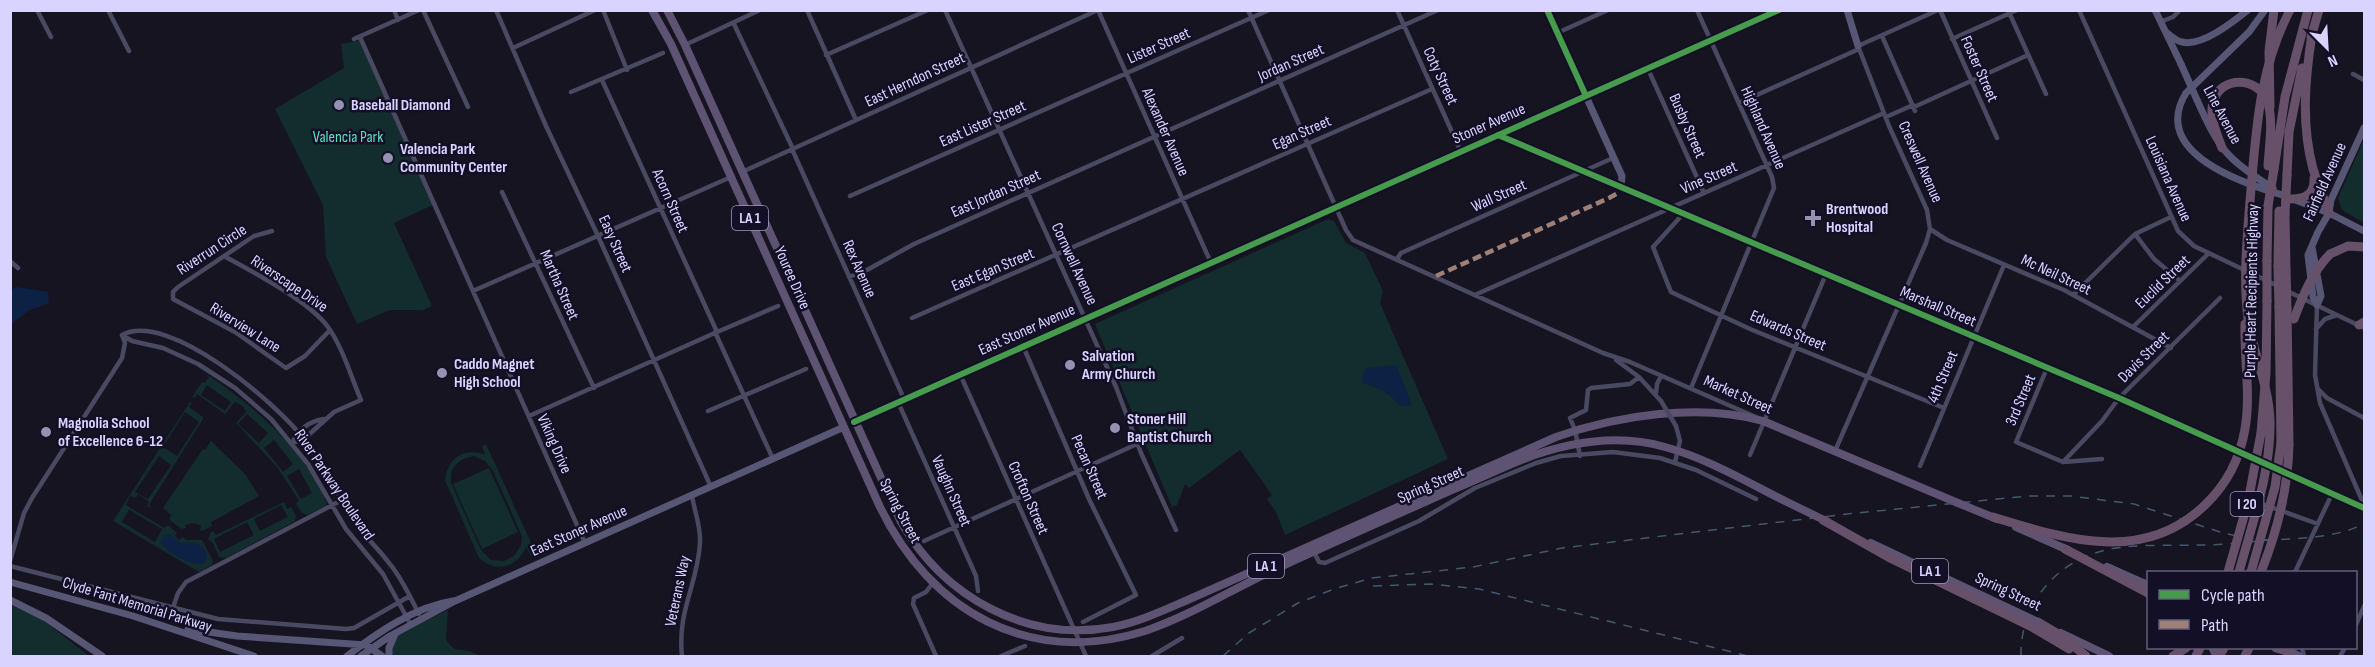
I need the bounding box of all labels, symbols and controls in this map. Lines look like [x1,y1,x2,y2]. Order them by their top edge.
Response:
north arrow [2297,18,2357,78]
street label: Lister Street [1125,24,1193,68]
street label: Foster Street [1956,33,2002,105]
street label: Jordan Street [1254,40,1327,86]
street label: Coty Street [1418,44,1462,108]
street label: East Herndon Street [862,48,968,111]
text: N [2325,50,2340,71]
street label: Line Avenue [2199,82,2245,148]
street label: Alexander Avenue [1137,84,1193,179]
street label: Highland Avenue [1736,84,1790,172]
street label: Busby Street [1664,91,1710,161]
place label: Baseball Diamond [351,96,450,115]
street label: East Lister Street [937,96,1029,151]
marker: Baseball Diamond [332,98,346,112]
street label: Stoner Avenue [1450,100,1528,148]
street label: Egan Street [1270,112,1334,154]
street label: Creswell Avenue [1894,118,1946,206]
park label: Valencia Park [313,128,383,147]
street label: Louisiana Avenue [2141,133,2195,225]
place label: Valencia Park Community Center [400,140,507,177]
street label: Fairfield Avenue [2299,140,2351,224]
marker: Valencia Park Community Center [381,151,395,165]
street label: Vine Street [1678,157,1740,199]
street label: Acorn Street [647,165,693,236]
street label: East Jordan Street [948,166,1044,222]
street label: Wall Street [1468,175,1530,217]
place label: Brentwood Hospital [1826,200,1888,237]
street label: Purple Heart Recipients Highway [2241,204,2263,378]
road number: LA 1 [732,206,768,230]
marker: Brentwood Hospital [1804,209,1822,227]
street label: Easy Street [594,212,636,276]
street label: Cornwell Avenue [1047,220,1101,308]
street label: Riverrun Circle [174,221,250,279]
street label: Rex Avenue [838,237,880,301]
street label: Youree Drive [770,244,814,312]
street label: East Egan Street [949,244,1037,296]
street label: Martha Street [535,247,583,323]
street label: Mc Neil Street [2018,250,2094,300]
street label: Riverscape Drive [247,251,331,317]
street label: Euclid Street [2132,251,2194,313]
street label: Marshall Street [1897,282,1979,332]
street label: Riverview Lane [206,299,284,357]
street label: East Stoner Avenue [976,300,1078,360]
street label: Edwards Street [1747,306,1829,356]
street label: Davis Street [2114,327,2174,387]
place label: Salvation Army Church [1081,347,1155,384]
street label: 4th Street [1924,348,1962,406]
place label: Caddo Magnet High School [454,355,535,392]
marker: Salvation Army Church [1063,358,1077,372]
marker: Caddo Magnet High School [435,366,449,380]
street label: Market Street [1700,371,1776,419]
street label: 3rd Street [2002,371,2040,429]
place label: Stoner Hill Baptist Church [1127,410,1212,447]
street label: Viking Drive [533,411,575,477]
place label: Magnolia School of Excellence 6-12 [58,414,163,451]
marker: Stoner Hill Baptist Church [1108,421,1122,435]
marker: Magnolia School of Excellence 6-12 [39,425,53,439]
street label: River Parkway Boulevard [290,426,378,544]
street label: Pecan Street [1066,432,1112,502]
street label: Vaughn Street [927,452,975,530]
street label: Crofton Street [1004,459,1053,537]
street label: Spring Street [1395,462,1467,508]
street label: Spring Street [875,475,925,547]
road number: I 20 [2230,492,2264,516]
street label: East Stoner Avenue [528,501,630,561]
street label: Veterans Way [661,554,695,628]
road number: LA 1 [1248,554,1284,578]
road number: LA 1 [1912,559,1948,583]
street label: Spring Street [1972,568,2044,616]
legend [2147,571,2357,649]
street label: Clyde Fant Memorial Parkway [60,573,214,637]
text: Cycle path [2201,585,2265,606]
text: Path [2201,615,2229,636]

